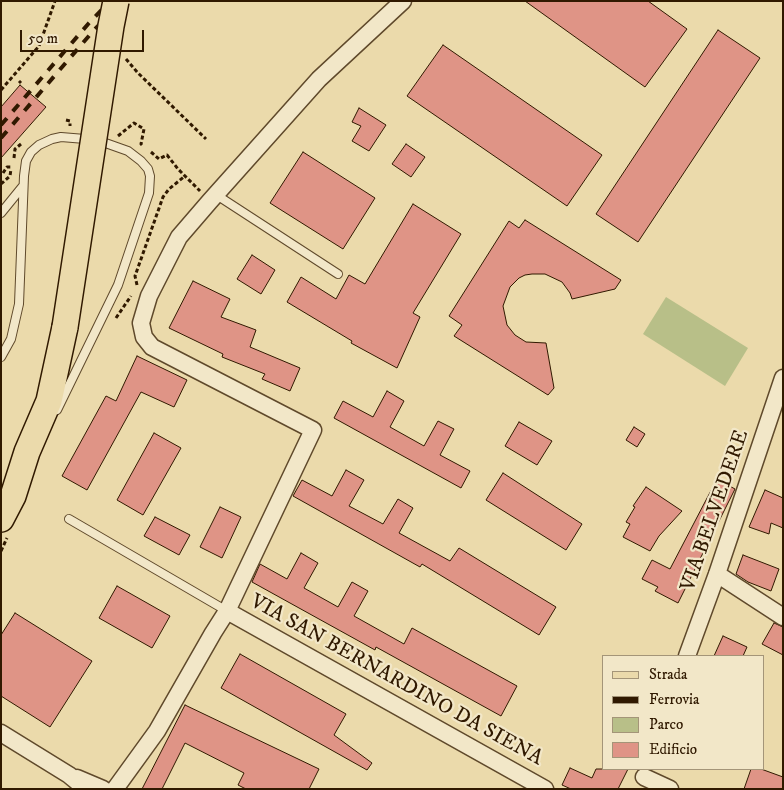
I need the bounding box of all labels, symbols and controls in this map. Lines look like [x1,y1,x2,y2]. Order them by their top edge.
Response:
scale bar [22,20,146,52]
text: 50 m [28,29,58,48]
street label: VIA BELVEDERE [677,427,755,595]
street label: VIA SAN BERNARDINO DA SIENA [245,590,547,772]
legend [602,655,764,770]
text: Strada [649,665,687,684]
text: Ferrovia [649,690,699,709]
text: Parco [649,715,683,734]
text: Edificio [649,740,697,759]

